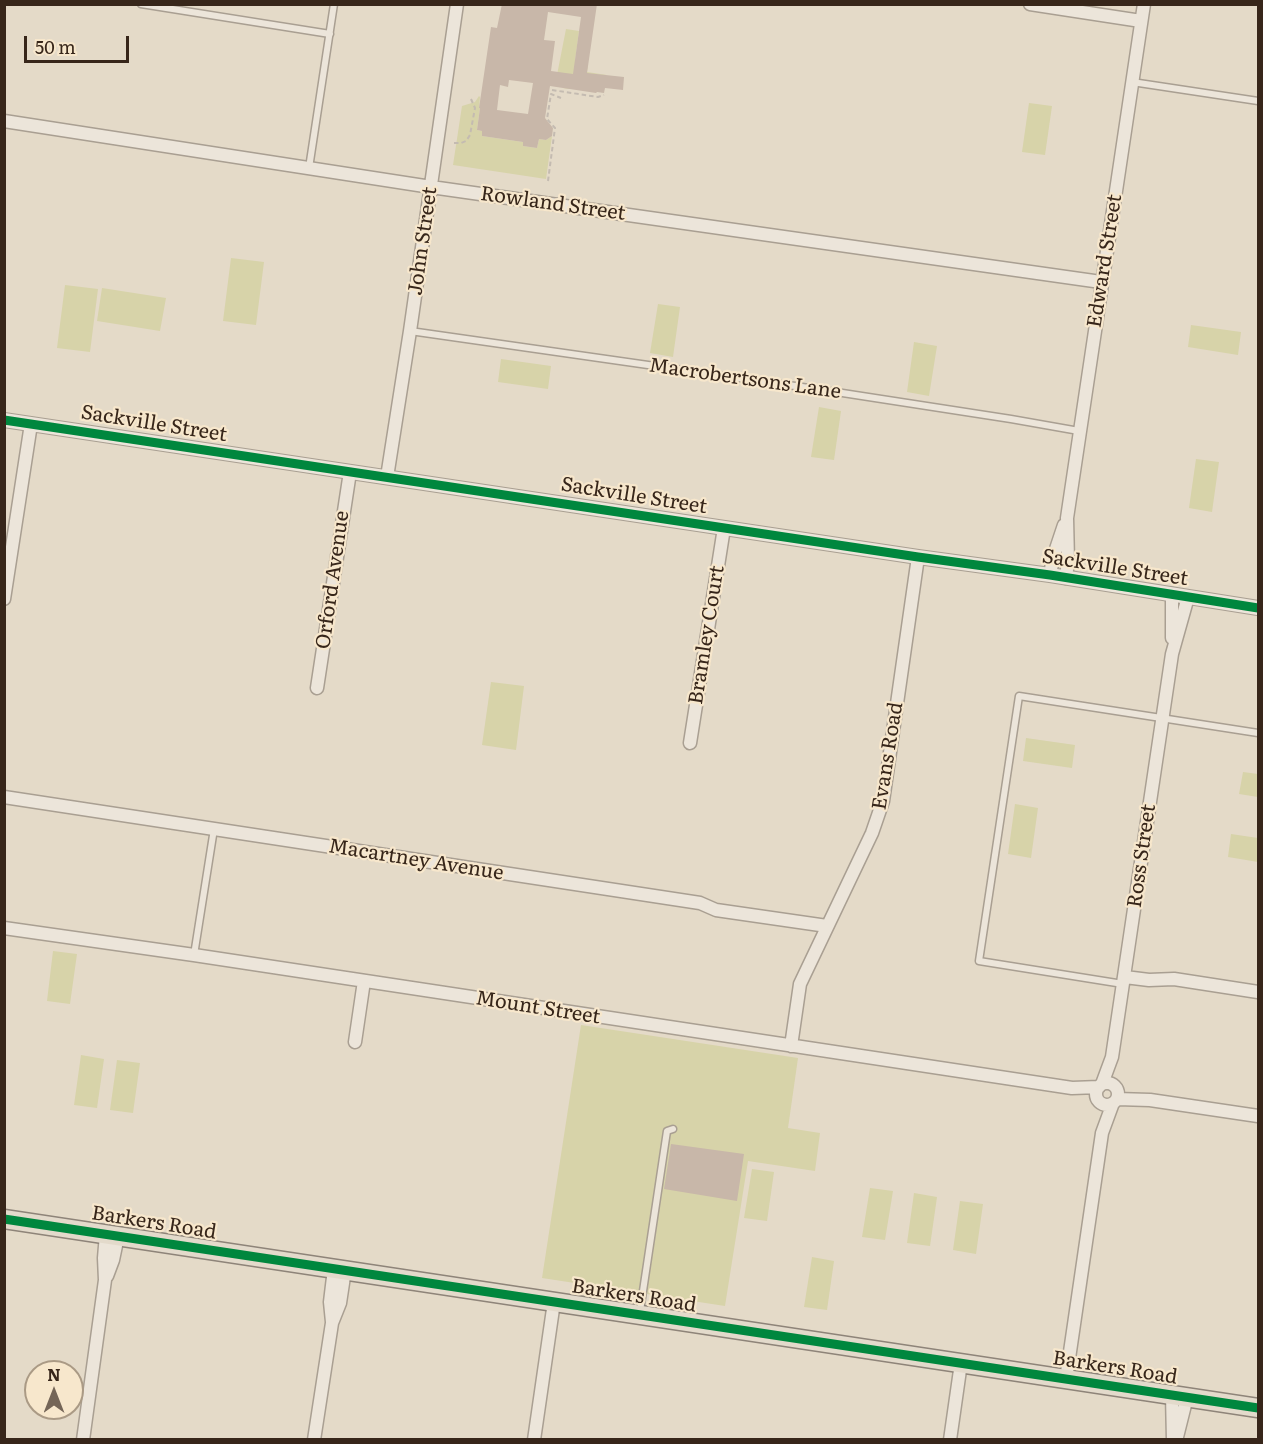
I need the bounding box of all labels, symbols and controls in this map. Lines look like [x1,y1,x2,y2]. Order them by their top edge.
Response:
scale bar [27,24,132,62]
text: 50 m [35,33,76,60]
street label: Rowland Street [479,182,627,226]
street label: John Street [404,185,442,297]
street label: Edward Street [1083,192,1127,330]
street label: Macrobertsons Lane [647,354,843,404]
street label: Sackville Street [79,401,229,447]
street label: Sackville Street [559,473,709,519]
street label: Orford Avenue [311,509,355,651]
street label: Sackville Street [1040,545,1190,591]
street label: Bramley Court [684,564,730,706]
street label: Evans Road [868,700,908,812]
street label: Ross Street [1123,803,1161,909]
street label: Macartney Avenue [327,834,505,886]
street label: Mount Street [474,986,602,1030]
street label: Barkers Road [90,1201,218,1245]
street label: Barkers Road [570,1274,698,1318]
street label: Barkers Road [1051,1346,1179,1390]
north arrow [24,1360,84,1420]
text: N [47,1362,61,1386]

